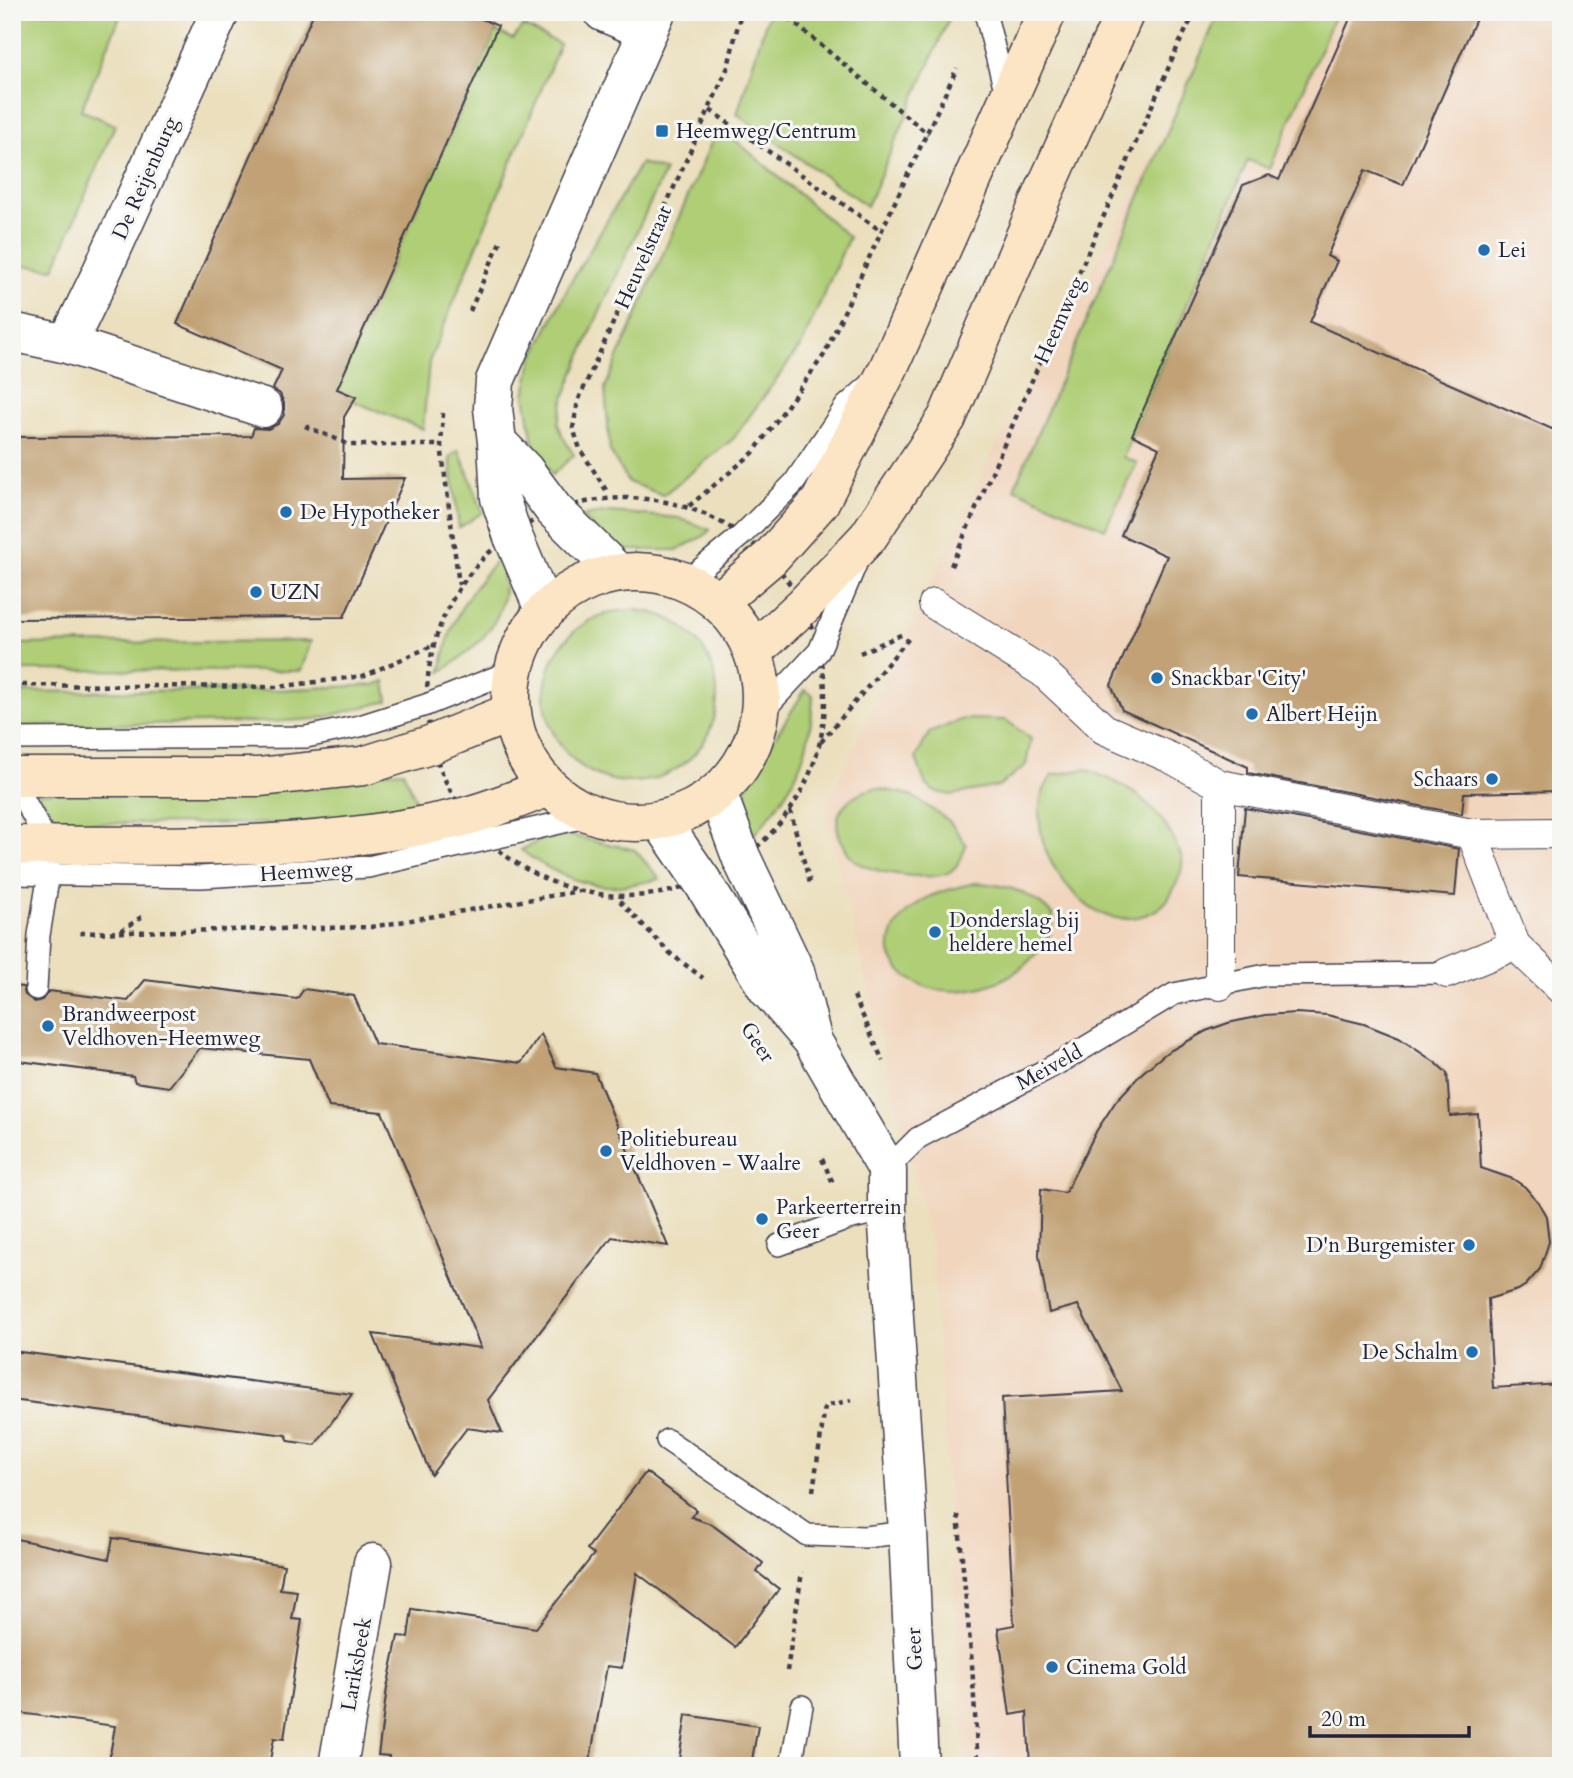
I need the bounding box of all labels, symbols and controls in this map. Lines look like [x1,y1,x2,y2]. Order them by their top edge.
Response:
street label: De Reijenburg [105,112,186,244]
place label: Heemweg/Centrum [676,117,857,146]
marker: Heemweg/Centrum [654,123,670,139]
street label: Heuvelstraat [608,201,679,313]
place label: Lei [1498,236,1526,265]
marker: Lei [1476,242,1492,258]
street label: Heemweg [1027,272,1092,368]
place label: De Hypotheker [300,498,440,527]
marker: De Hypotheker [278,504,294,520]
place label: UZN [270,578,320,607]
marker: UZN [248,584,264,600]
place label: Snackbar 'City' [1171,664,1306,693]
marker: Snackbar 'City' [1149,670,1165,686]
place label: Albert Heijn [1266,700,1378,729]
marker: Albert Heijn [1244,706,1260,722]
place label: Schaars [1414,765,1478,794]
marker: Schaars [1484,771,1500,787]
street label: Heemweg [259,854,353,889]
place label: Donderslag bij heldere hemel [949,906,1080,959]
marker: Donderslag bij heldere hemel [927,924,943,940]
place label: Brandweerpost Veldhoven-Heemweg [62,1000,261,1053]
street label: Geer [733,1016,782,1069]
marker: Brandweerpost Veldhoven-Heemweg [40,1018,56,1034]
street label: Meiveld [1011,1037,1088,1098]
place label: Politiebureau Veldhoven - Waalre [620,1125,801,1178]
marker: Politiebureau Veldhoven - Waalre [598,1143,614,1159]
place label: Parkeerterrein Geer [776,1193,902,1246]
marker: Parkeerterrein Geer [754,1211,770,1227]
place label: D'n Burgemister [1306,1231,1455,1260]
marker: D'n Burgemister [1461,1237,1477,1253]
place label: De Schalm [1362,1338,1458,1367]
marker: De Schalm [1464,1344,1480,1360]
street label: Lariksbeek [334,1614,379,1713]
street label: Geer [899,1626,930,1671]
place label: Cinema Gold [1066,1653,1186,1682]
marker: Cinema Gold [1044,1659,1060,1675]
scale bar [1310,1694,1470,1738]
text: 20 m [1321,1705,1366,1734]

